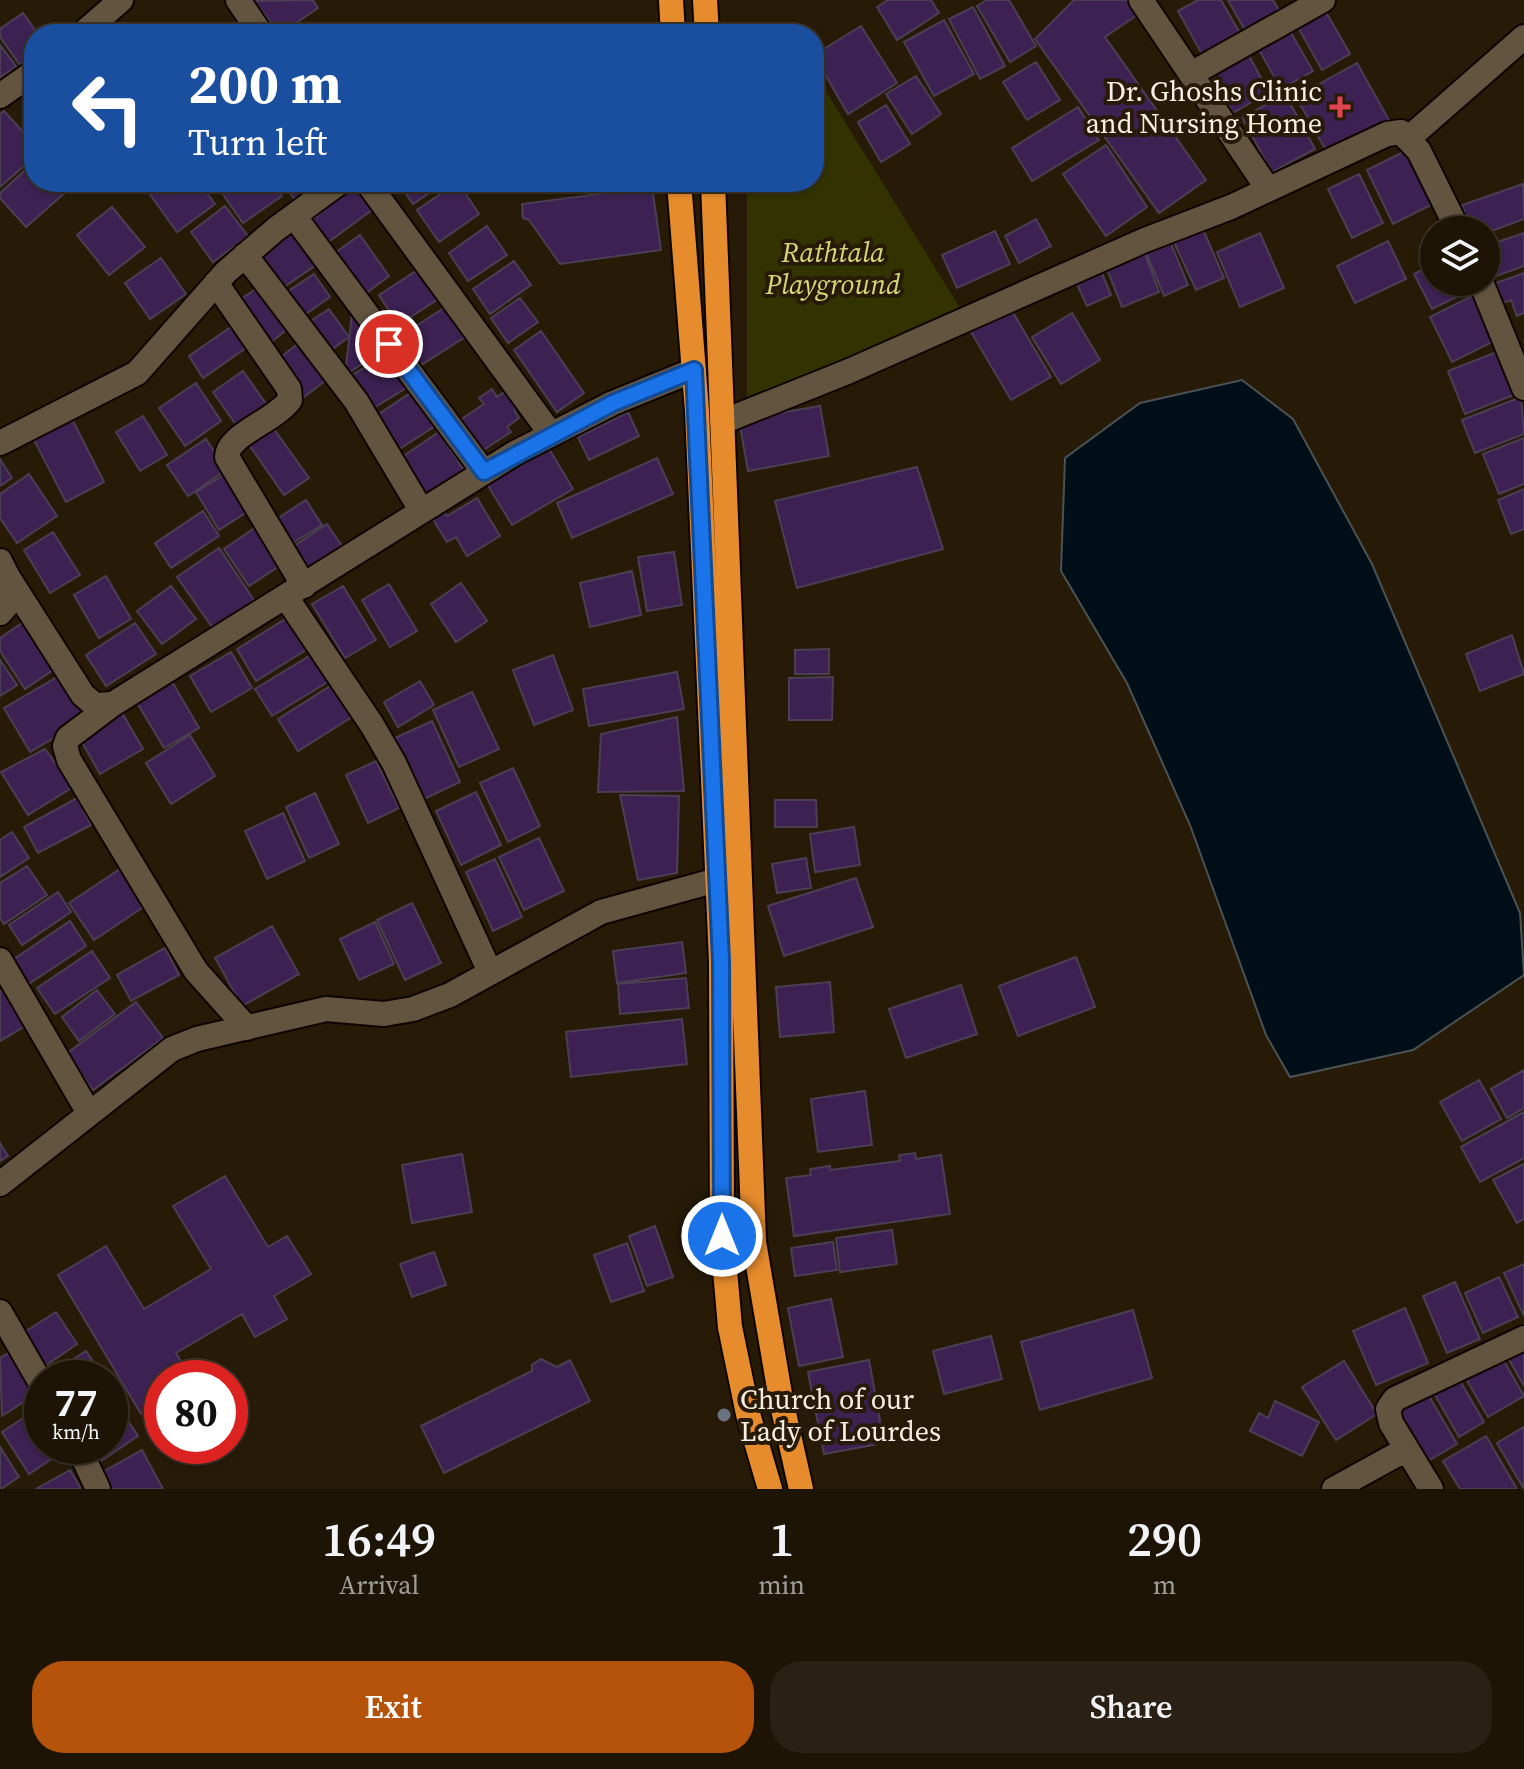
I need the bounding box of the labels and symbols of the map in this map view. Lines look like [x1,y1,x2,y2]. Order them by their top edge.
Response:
place label: Dr. Ghoshs Clinic and Nursing Home [1086,72,1322,142]
marker: Dr. Ghoshs Clinic and Nursing Home [1329,96,1351,118]
park label: Rathtala Playground [764,233,901,303]
pin [355,310,423,378]
position arrow [680,1194,764,1278]
speed limit sign: 80 [144,1360,248,1464]
place label: Church of our Lady of Lourdes [740,1380,941,1450]
marker: Church of our Lady of Lourdes [715,1406,733,1424]

